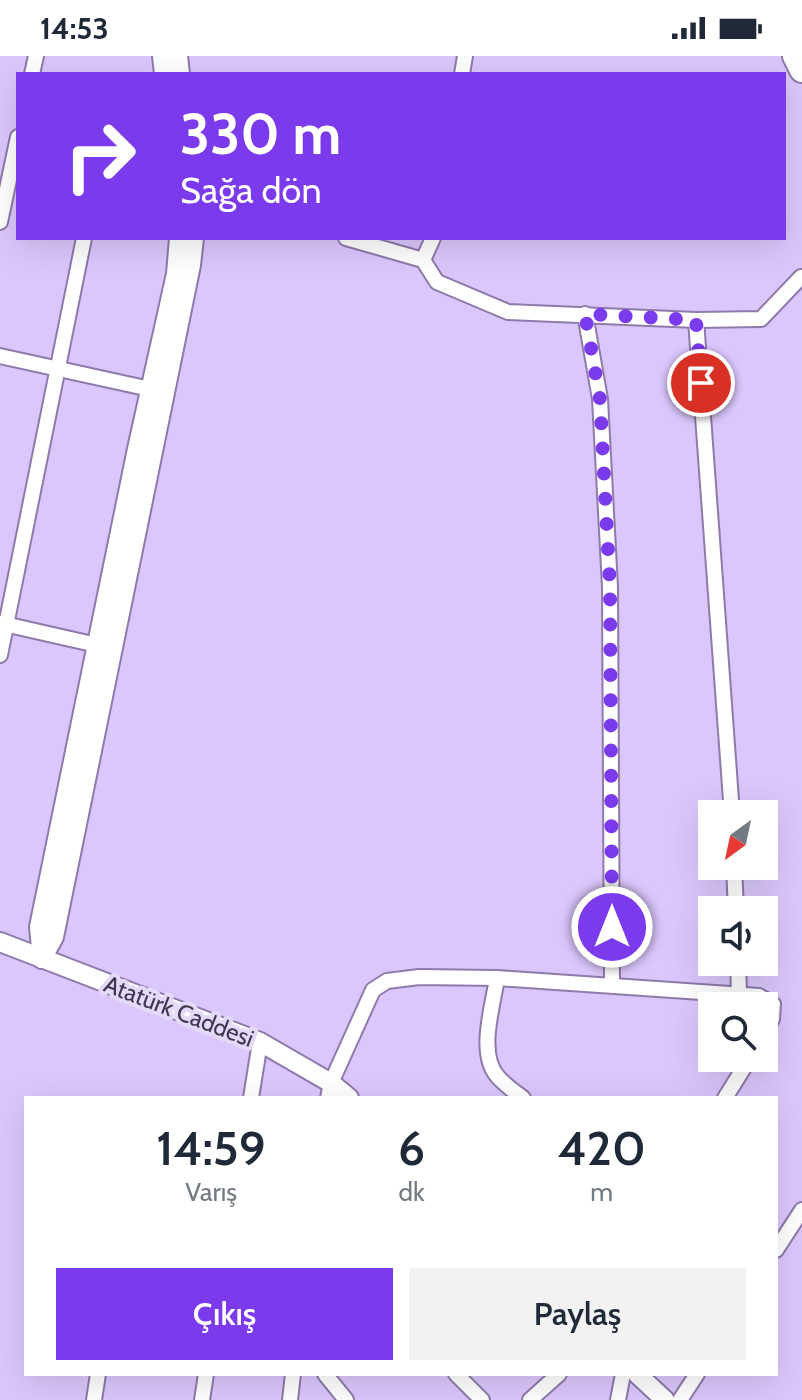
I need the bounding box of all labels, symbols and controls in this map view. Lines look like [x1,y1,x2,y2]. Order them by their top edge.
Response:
text: 14:53 [40,10,109,47]
text: 330 m [180,100,341,168]
icon: right [48,104,152,208]
text: Sağa dön [180,168,322,212]
pin [667,349,735,417]
icon: arrive [679,361,723,405]
north arrow [698,800,778,880]
map controls [698,800,778,1072]
position arrow [570,885,654,969]
button: sound [698,896,778,976]
street label: Atatürk Caddesi [100,969,258,1053]
button: search [698,992,778,1072]
text: 14:59 [156,1119,266,1177]
text: 6 [398,1119,425,1177]
text: 420 [558,1119,646,1177]
text: Varış [185,1176,237,1208]
text: dk [399,1176,425,1208]
text: m [590,1176,613,1208]
button: Çıkış [56,1268,393,1360]
button: Paylaş [409,1268,746,1360]

